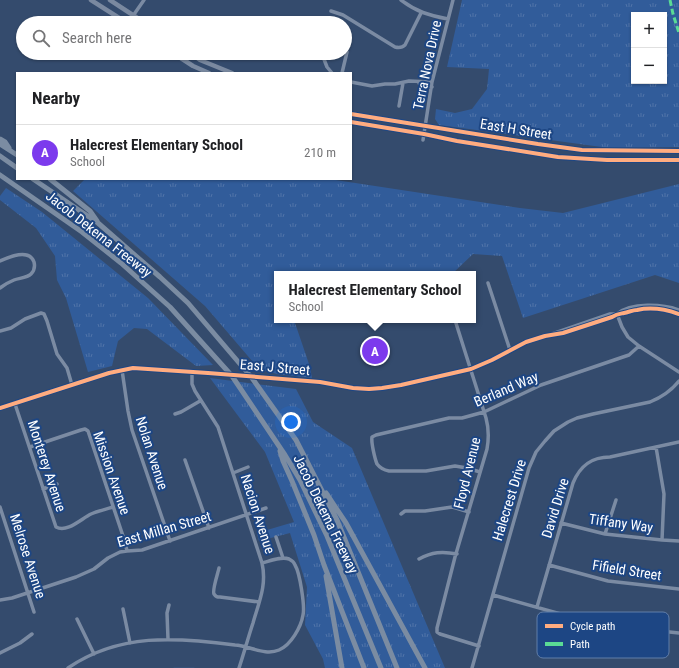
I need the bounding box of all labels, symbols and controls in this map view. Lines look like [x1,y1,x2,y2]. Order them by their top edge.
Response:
map controls [631,12,667,84]
button: + [631,12,667,48]
search box [16,16,352,60]
street label: Terra Nova Drive [410,19,444,111]
icon: search [30,27,52,49]
text: Search here [62,29,132,47]
button: − [631,48,667,84]
text: Nearby [32,88,80,108]
street label: East H Street [479,115,553,143]
text: Halecrest Elementary School [70,136,243,154]
text: A [41,145,49,160]
text: 210 m [304,145,336,160]
text: School [70,154,105,169]
street label: Jacob Dekema Freeway [43,188,155,280]
popup [274,271,476,323]
text: Halecrest Elementary School [289,281,462,299]
text: School [289,299,324,314]
pin: A [362,336,388,366]
street label: East J Street [239,356,311,378]
street label: Berland Way [471,368,541,410]
your location [281,412,301,432]
street label: Nolan Avenue [133,414,171,492]
street label: Monterey Avenue [25,418,69,514]
street label: Mission Avenue [90,429,134,517]
street label: Floyd Avenue [450,435,484,510]
street label: Jacob Dekema Freeway [290,452,362,576]
street label: Halecrest Drive [489,457,529,543]
street label: Nacion Avenue [238,472,278,556]
street label: David Drive [538,476,572,540]
street label: East Millan Street [115,508,213,550]
street label: Tiffany Way [588,511,654,535]
street label: Melrose Avenue [7,512,49,601]
street label: Fifield Street [591,557,663,583]
legend [537,612,669,658]
text: Cycle path [570,620,615,633]
text: Path [570,638,590,651]

